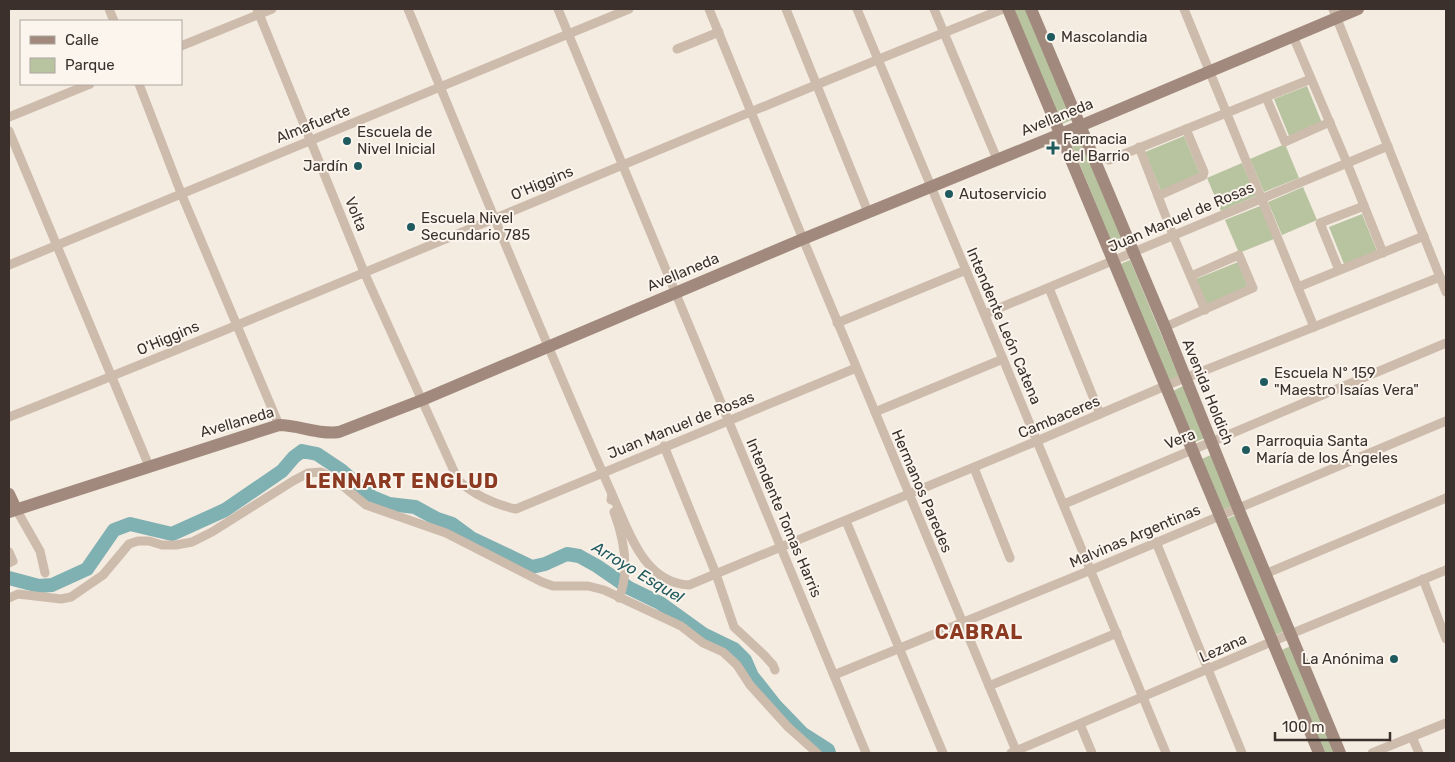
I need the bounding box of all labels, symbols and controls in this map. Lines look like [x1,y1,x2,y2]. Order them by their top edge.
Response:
legend [20,20,182,85]
place label: Mascolandia [1061,28,1148,46]
text: Calle [65,31,99,49]
marker: Mascolandia [1045,31,1057,43]
text: Parque [65,56,115,74]
street label: Avellaneda [1018,94,1096,140]
street label: Almafuerte [273,101,353,147]
place label: Escuela de Nivel Inicial [357,123,435,158]
place label: Farmacia del Barrio [1063,130,1130,165]
marker: Escuela de Nivel Inicial [341,135,353,147]
marker: Farmacia del Barrio [1047,142,1059,154]
place label: Jardín [303,157,348,175]
marker: Jardín [352,160,364,172]
street label: O'Higgins [508,162,576,204]
street label: Juan Manuel de Rosas [1105,178,1257,256]
place label: Autoservicio [959,185,1047,203]
marker: Autoservicio [943,188,955,200]
street label: Volta [341,194,371,234]
place label: Escuela Nivel Secundario 785 [421,209,530,244]
marker: Escuela Nivel Secundario 785 [405,221,417,233]
street label: Intendente León Catena [963,245,1045,407]
street label: Avellaneda [644,249,722,295]
street label: O'Higgins [134,317,202,359]
street label: Avenida Holdich [1179,336,1237,448]
place label: Escuela Nº 159 "Maestro Isaías Vera" [1274,364,1419,399]
marker: Escuela Nº 159 "Maestro Isaías Vera" [1258,376,1270,388]
street label: Juan Manuel de Rosas [605,387,757,463]
street label: Cambaceres [1015,392,1103,442]
street label: Avellaneda [198,403,276,441]
street label: Vera [1162,425,1198,453]
street label: Hermanos Paredes [888,427,956,556]
place label: Parroquia Santa María de los Ángeles [1256,432,1398,467]
street label: Intendente Tomas Harris [742,436,826,600]
marker: Parroquia Santa María de los Ángeles [1240,444,1252,456]
district label: LENNART ENGLUD [305,469,499,493]
street label: Malvinas Argentinas [1067,500,1204,572]
water label: Arroyo Esquel [588,537,688,607]
district label: CABRAL [935,620,1023,644]
street label: Lezana [1197,630,1249,666]
place label: La Anónima [1302,650,1384,668]
marker: La Anónima [1388,653,1400,665]
scale bar [1275,710,1390,742]
text: 100 m [1282,718,1324,736]

